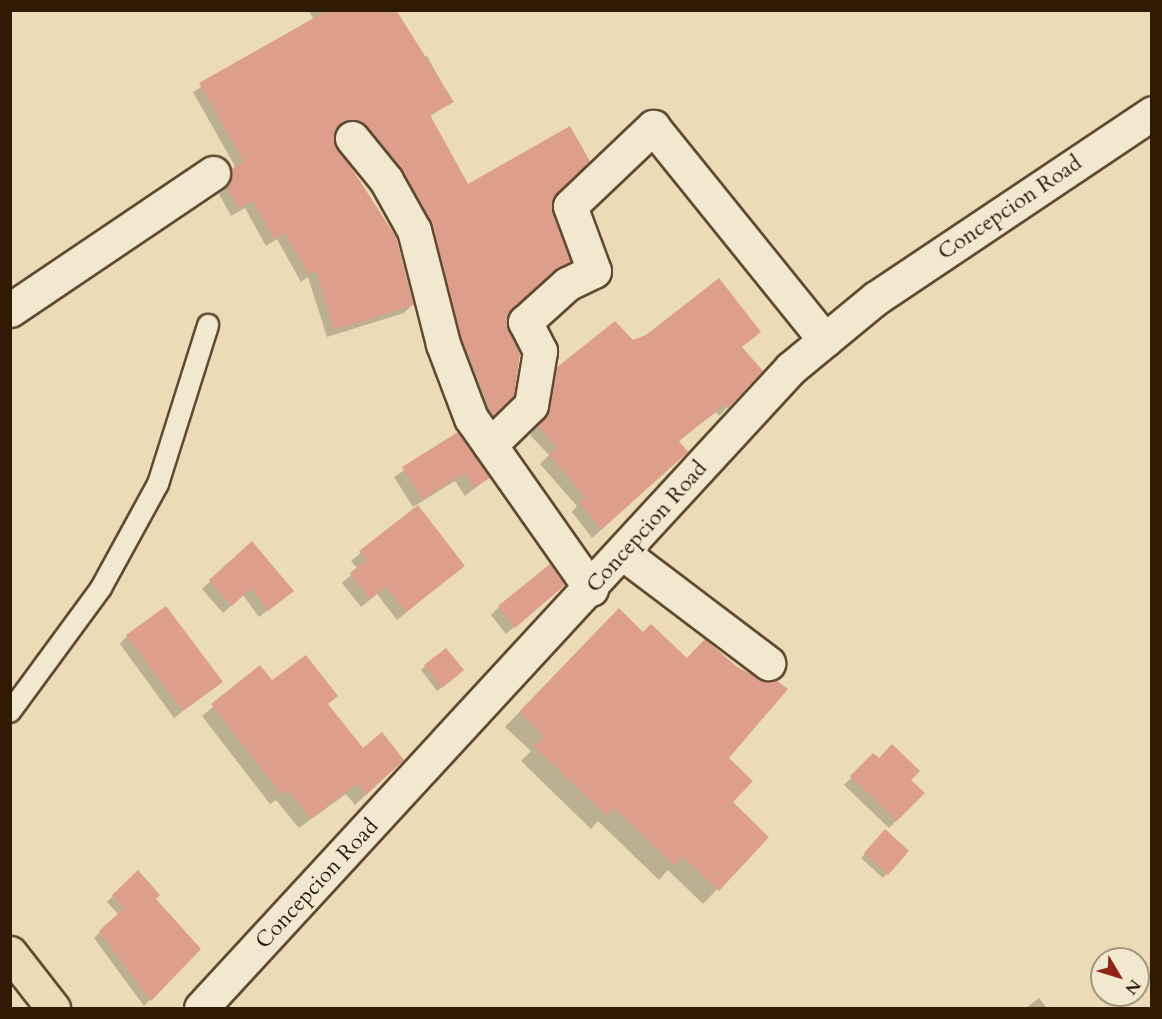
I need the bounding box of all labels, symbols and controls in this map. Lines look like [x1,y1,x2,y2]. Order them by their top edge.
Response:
street label: Concepcion Road [933,150,1087,266]
street label: Concepcion Road [581,456,713,598]
street label: Concepcion Road [250,814,384,954]
north arrow [1090,947,1150,1007]
text: N [1120,975,1146,999]

